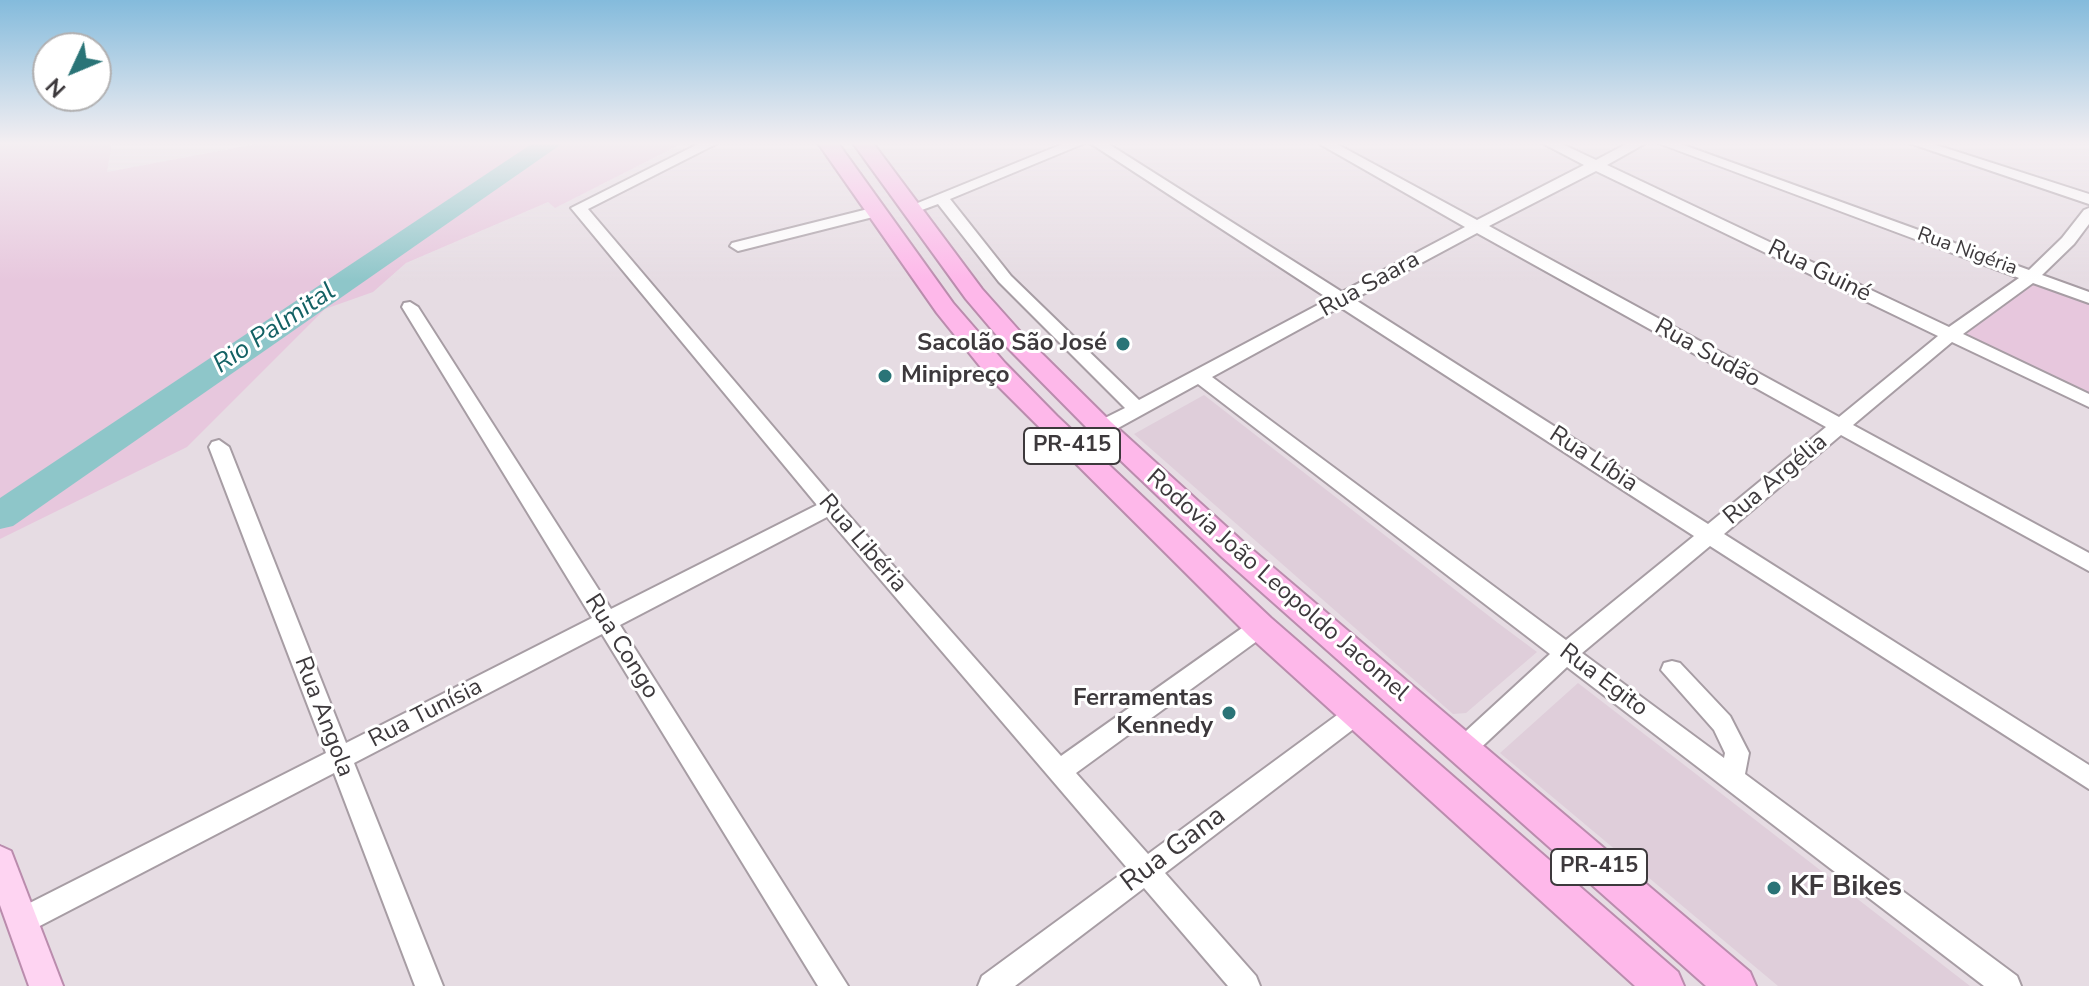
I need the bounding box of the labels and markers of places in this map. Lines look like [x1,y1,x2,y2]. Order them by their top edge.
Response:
place label: Sacolão São José [917,330,1107,358]
marker: Sacolão São José [1114,335,1132,353]
place label: Minipreço [901,362,1010,390]
marker: Minipreço [876,367,894,385]
place label: Ferramentas Kennedy [1073,685,1213,741]
marker: Ferramentas Kennedy [1220,704,1238,722]
place label: KF Bikes [1790,871,1902,905]
marker: KF Bikes [1765,879,1783,897]

